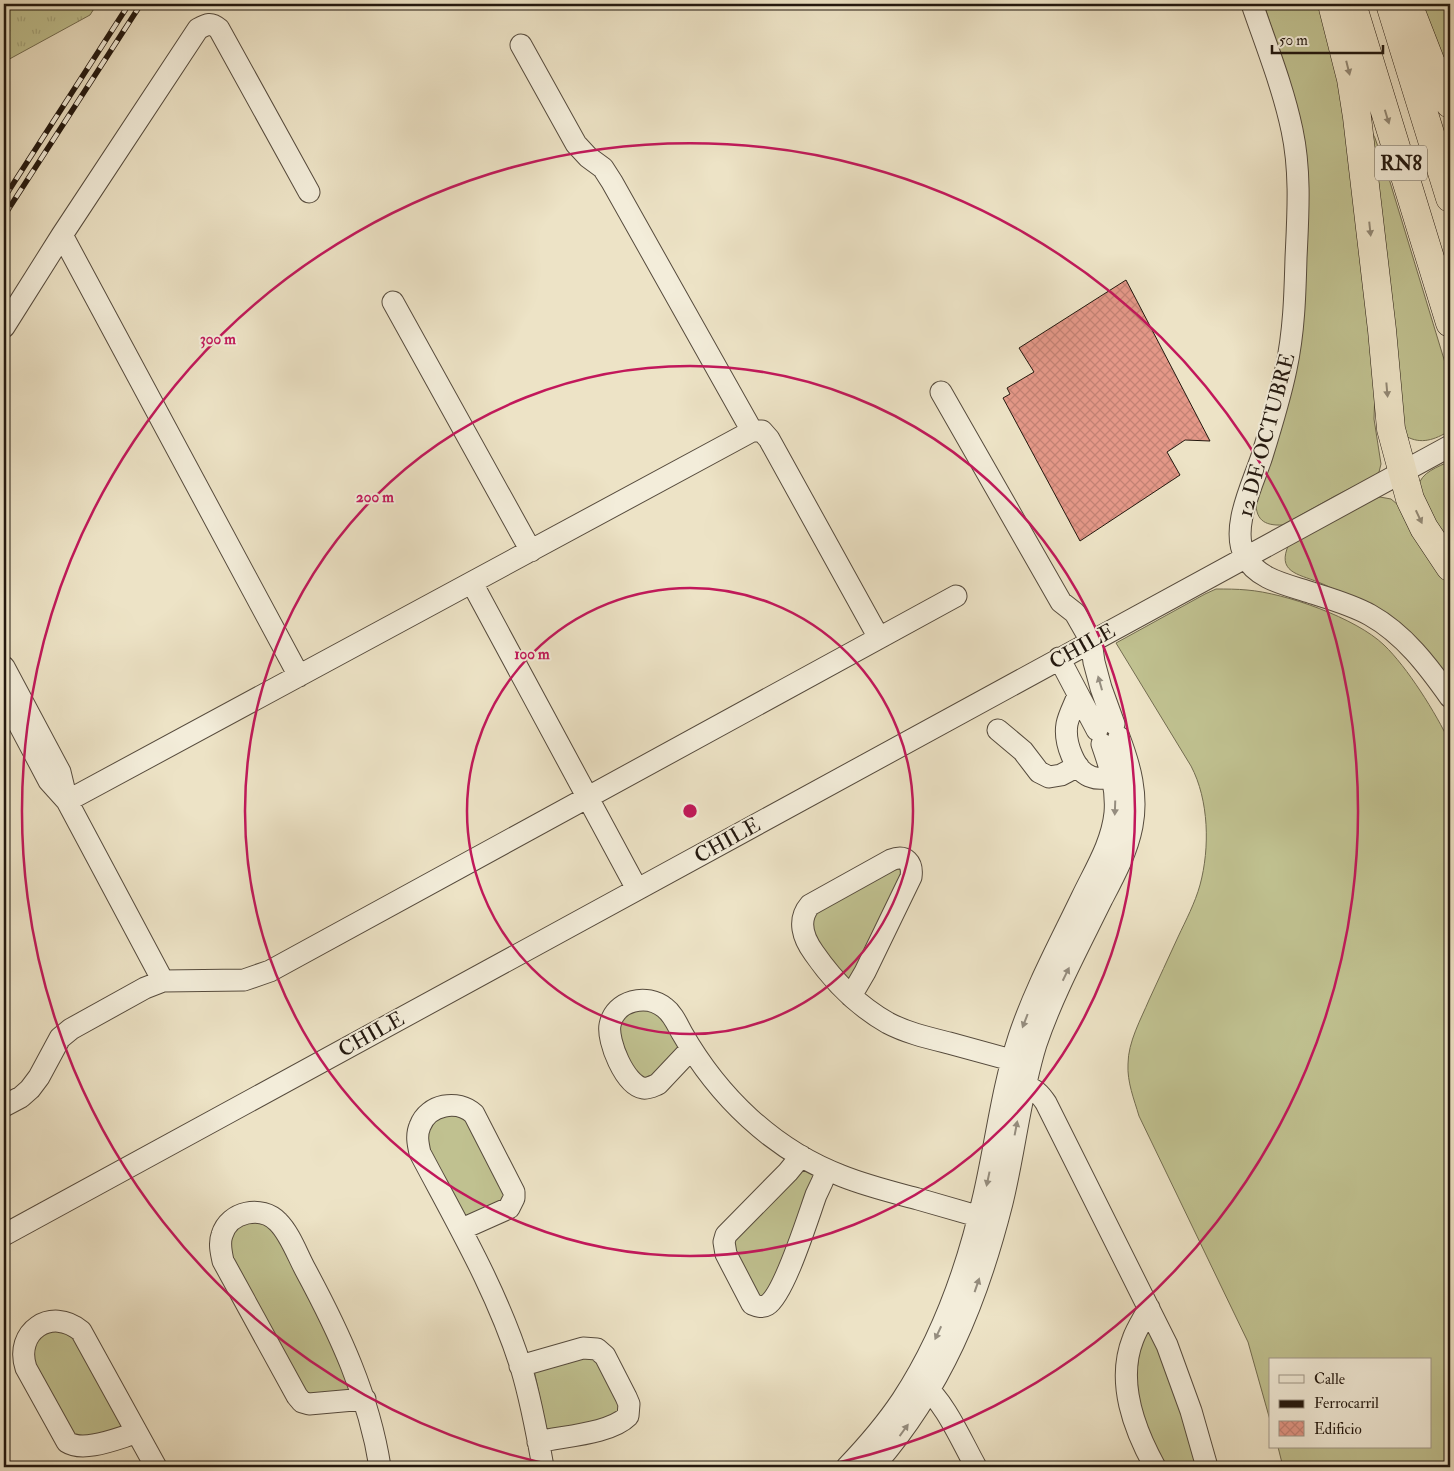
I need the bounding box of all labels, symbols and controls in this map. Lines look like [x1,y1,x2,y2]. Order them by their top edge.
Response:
scale bar [1272,22,1383,54]
text: 50 m [1279,31,1308,50]
one-way arrow [1344,60,1352,76]
one-way arrow [1384,110,1392,125]
road number: RN8 [1375,146,1427,180]
one-way arrow [1366,221,1374,237]
text: 300 m [200,330,236,349]
street label: 12 DE OCTUBRE [1232,350,1301,520]
one-way arrow [1383,383,1391,399]
text: 200 m [356,488,394,507]
one-way arrow [1415,510,1423,524]
street label: CHILE [1044,617,1120,676]
text: 100 m [514,645,550,664]
one-way arrow [1095,675,1103,690]
one-way arrow [1111,800,1119,816]
centre of rings [681,802,699,820]
street label: CHILE [689,811,765,870]
one-way arrow [1062,967,1070,981]
street label: CHILE [333,1005,409,1064]
one-way arrow [1021,1014,1029,1029]
one-way arrow [1013,1119,1021,1135]
one-way arrow [983,1171,991,1187]
one-way arrow [973,1277,981,1292]
one-way arrow [933,1326,941,1340]
legend [1269,1358,1432,1448]
text: Calle [1314,1370,1345,1389]
text: Ferrocarril [1314,1394,1379,1413]
text: Edificio [1314,1420,1362,1439]
one-way arrow [899,1423,909,1436]

